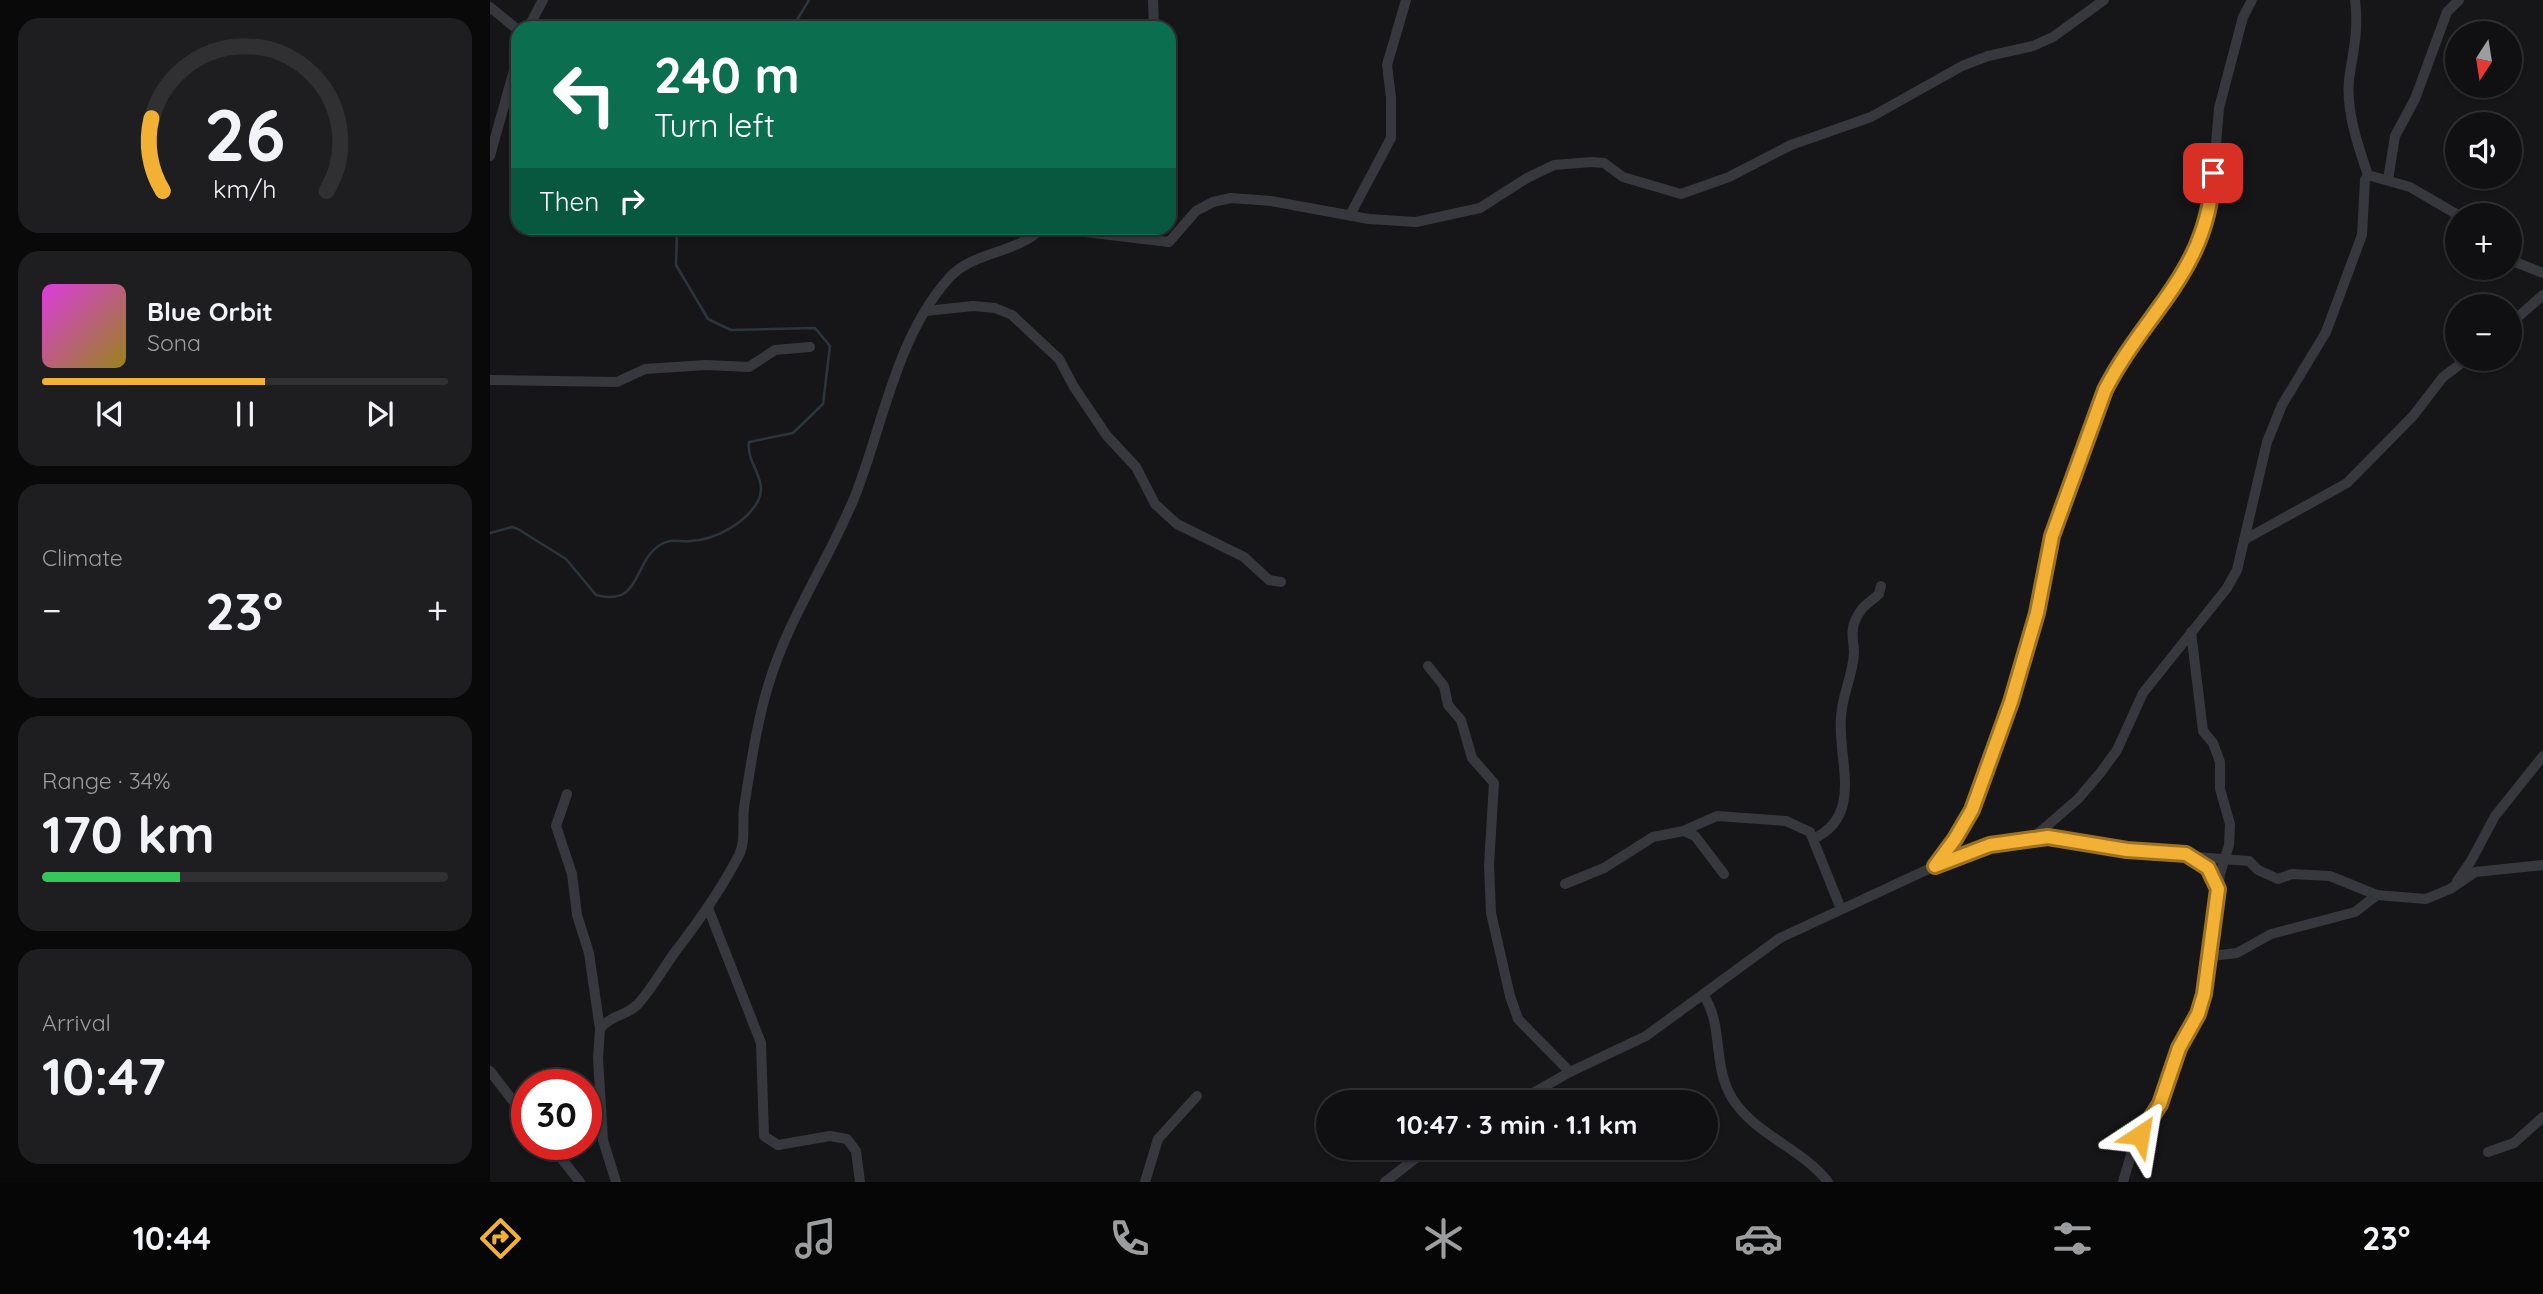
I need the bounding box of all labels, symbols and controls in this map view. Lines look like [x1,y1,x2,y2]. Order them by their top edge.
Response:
north arrow [2445,21,2522,98]
map controls [2445,21,2522,371]
text: 240 m [654,44,800,105]
icon: left [539,49,630,140]
text: 26 [204,89,286,180]
text: Turn left [654,105,775,145]
button: sound [2445,112,2522,189]
pin [2183,143,2243,203]
icon: arrive [2194,154,2232,192]
text: km/h [213,173,277,204]
icon: right [613,182,651,220]
text: Then [539,185,599,218]
button: + [2445,203,2522,280]
button: − [2445,294,2522,371]
text: Blue Orbit [147,295,273,328]
text: Sona [147,328,201,357]
icon: previous [91,395,129,433]
icon: pause [226,395,264,433]
icon: next [361,395,399,433]
text: Climate [42,543,123,572]
text: 23° [205,578,283,643]
text: − [42,586,62,634]
text: + [427,586,448,634]
text: Range · 34% [42,766,171,795]
text: 170 km [42,801,215,866]
text: Arrival [42,1008,111,1037]
text: 10:47 [42,1043,166,1108]
speed limit sign: 30 [511,1069,602,1160]
position arrow [2103,1098,2177,1172]
text: 10:47 · 3 min · 1.1 km [1397,1108,1637,1141]
icon: directions [476,1214,525,1263]
icon: music [791,1214,840,1263]
icon: phone [1105,1214,1154,1263]
icon: climate [1419,1214,1468,1263]
icon: car [1734,1214,1783,1263]
icon: filters [2048,1214,2097,1263]
text: 10:44 [133,1218,211,1258]
text: 23° [2362,1218,2410,1258]

